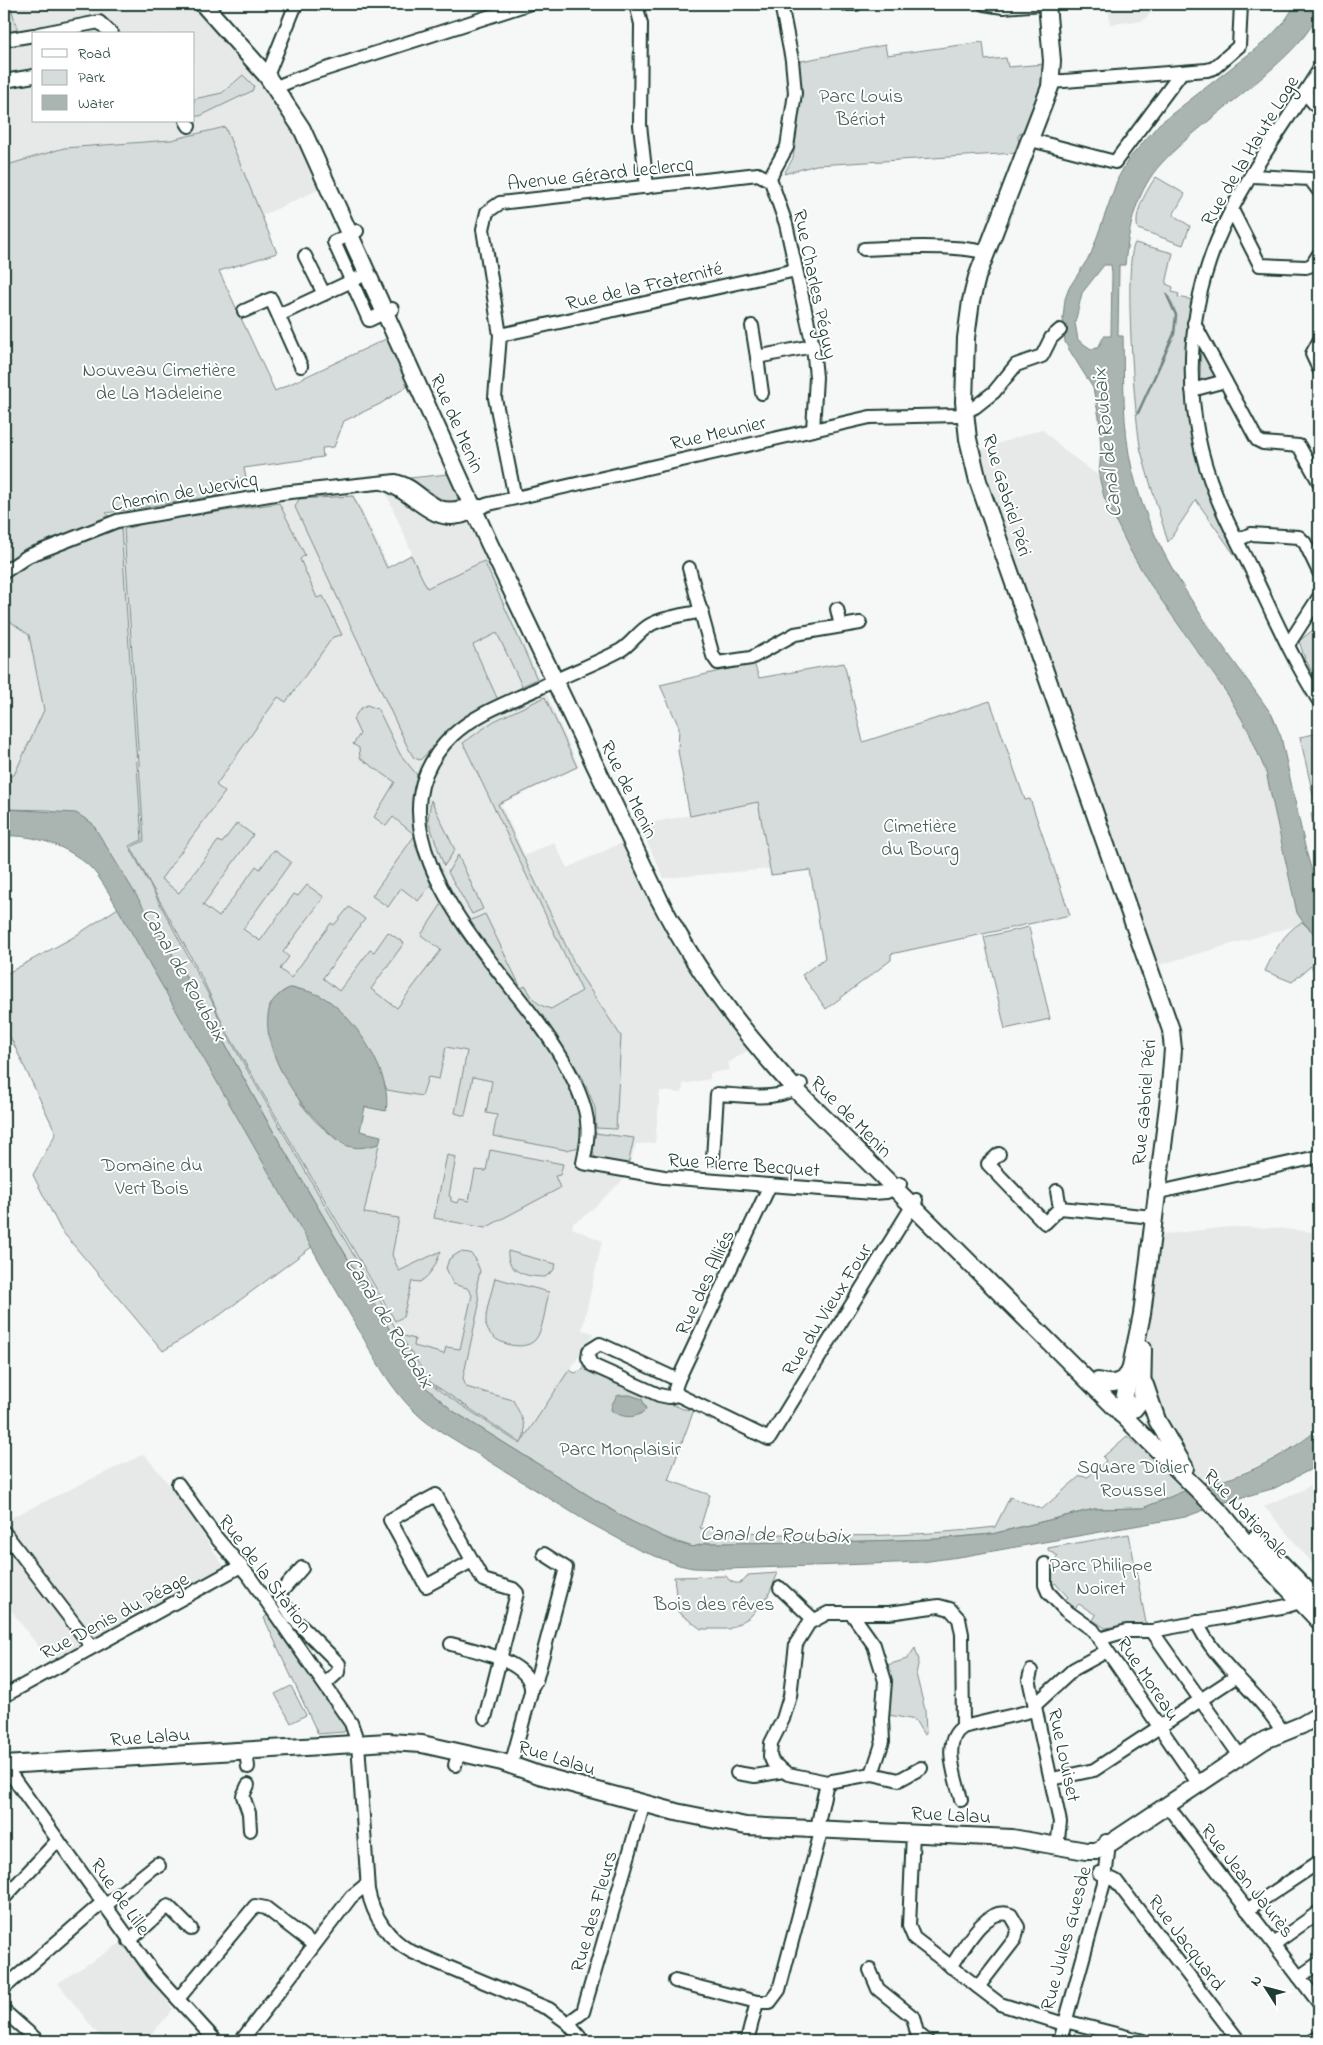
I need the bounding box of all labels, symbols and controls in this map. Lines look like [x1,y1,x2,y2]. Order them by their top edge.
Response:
legend [32,32,195,122]
text: Road [78,43,111,65]
text: Park [78,67,106,89]
street label: Rue de la Haute Loge [1195,70,1308,233]
park label: Parc Louis Bériot [819,83,903,135]
text: Water [78,93,114,115]
street label: Avenue Gérard Leclercq [506,151,695,200]
street label: Rue Charles Péguy [783,207,844,362]
street label: Rue de la Fraternité [563,255,726,320]
park label: Nouveau Cimetière de La Madeleine [82,357,236,409]
water label: Canal de Roubaix [1085,365,1131,519]
street label: Rue de Menin [421,370,491,478]
street label: Rue Meunier [668,409,770,460]
street label: Rue Gabriel Péri [973,431,1038,560]
street label: Chemin de Wervicq [109,466,260,521]
street label: Rue de Menin [591,736,664,844]
park label: Cimetière du Bourg [881,813,959,866]
water label: Canal de Roubaix [133,903,235,1049]
street label: Rue Gabriel Péri [1126,1038,1165,1167]
street label: Rue de Menin [802,1070,898,1166]
street label: Rue Pierre Becquet [667,1147,821,1186]
park label: Domaine du Vert Bois [100,1152,203,1204]
street label: Rue des Alliés [669,1225,743,1341]
street label: Rue du Vieux Four [776,1238,881,1382]
water label: Canal de Roubaix [336,1252,442,1396]
park label: Parc Monplaisir [559,1436,682,1465]
park label: Square Didier Roussel [1077,1454,1190,1506]
street label: Rue Nationale [1196,1463,1295,1566]
street label: Rue de la Station [210,1509,318,1640]
water label: Canal de Roubaix [700,1520,852,1552]
park label: Parc Philippe Noiret [1050,1552,1152,1604]
street label: Rue Denis du Péage [36,1566,195,1669]
park label: Bois des rêves [653,1591,774,1620]
street label: Rue Moreau [1108,1631,1186,1727]
street label: Rue Louiset [1038,1706,1087,1805]
street label: Rue Lalau [109,1721,191,1756]
street label: Rue Lalau [514,1734,599,1785]
street label: Rue Lalau [910,1800,992,1833]
street label: Rue Jean Jaurès [1192,1818,1300,1945]
street label: Rue des Fleurs [564,1848,627,1976]
street label: Rue de Lille [82,1853,156,1942]
street label: Rue Jules Guesde [1034,1863,1101,2014]
street label: Rue Jacquard [1139,1889,1231,1998]
north arrow [1240,1962,1290,2012]
text: N [1245,1971,1268,1991]

